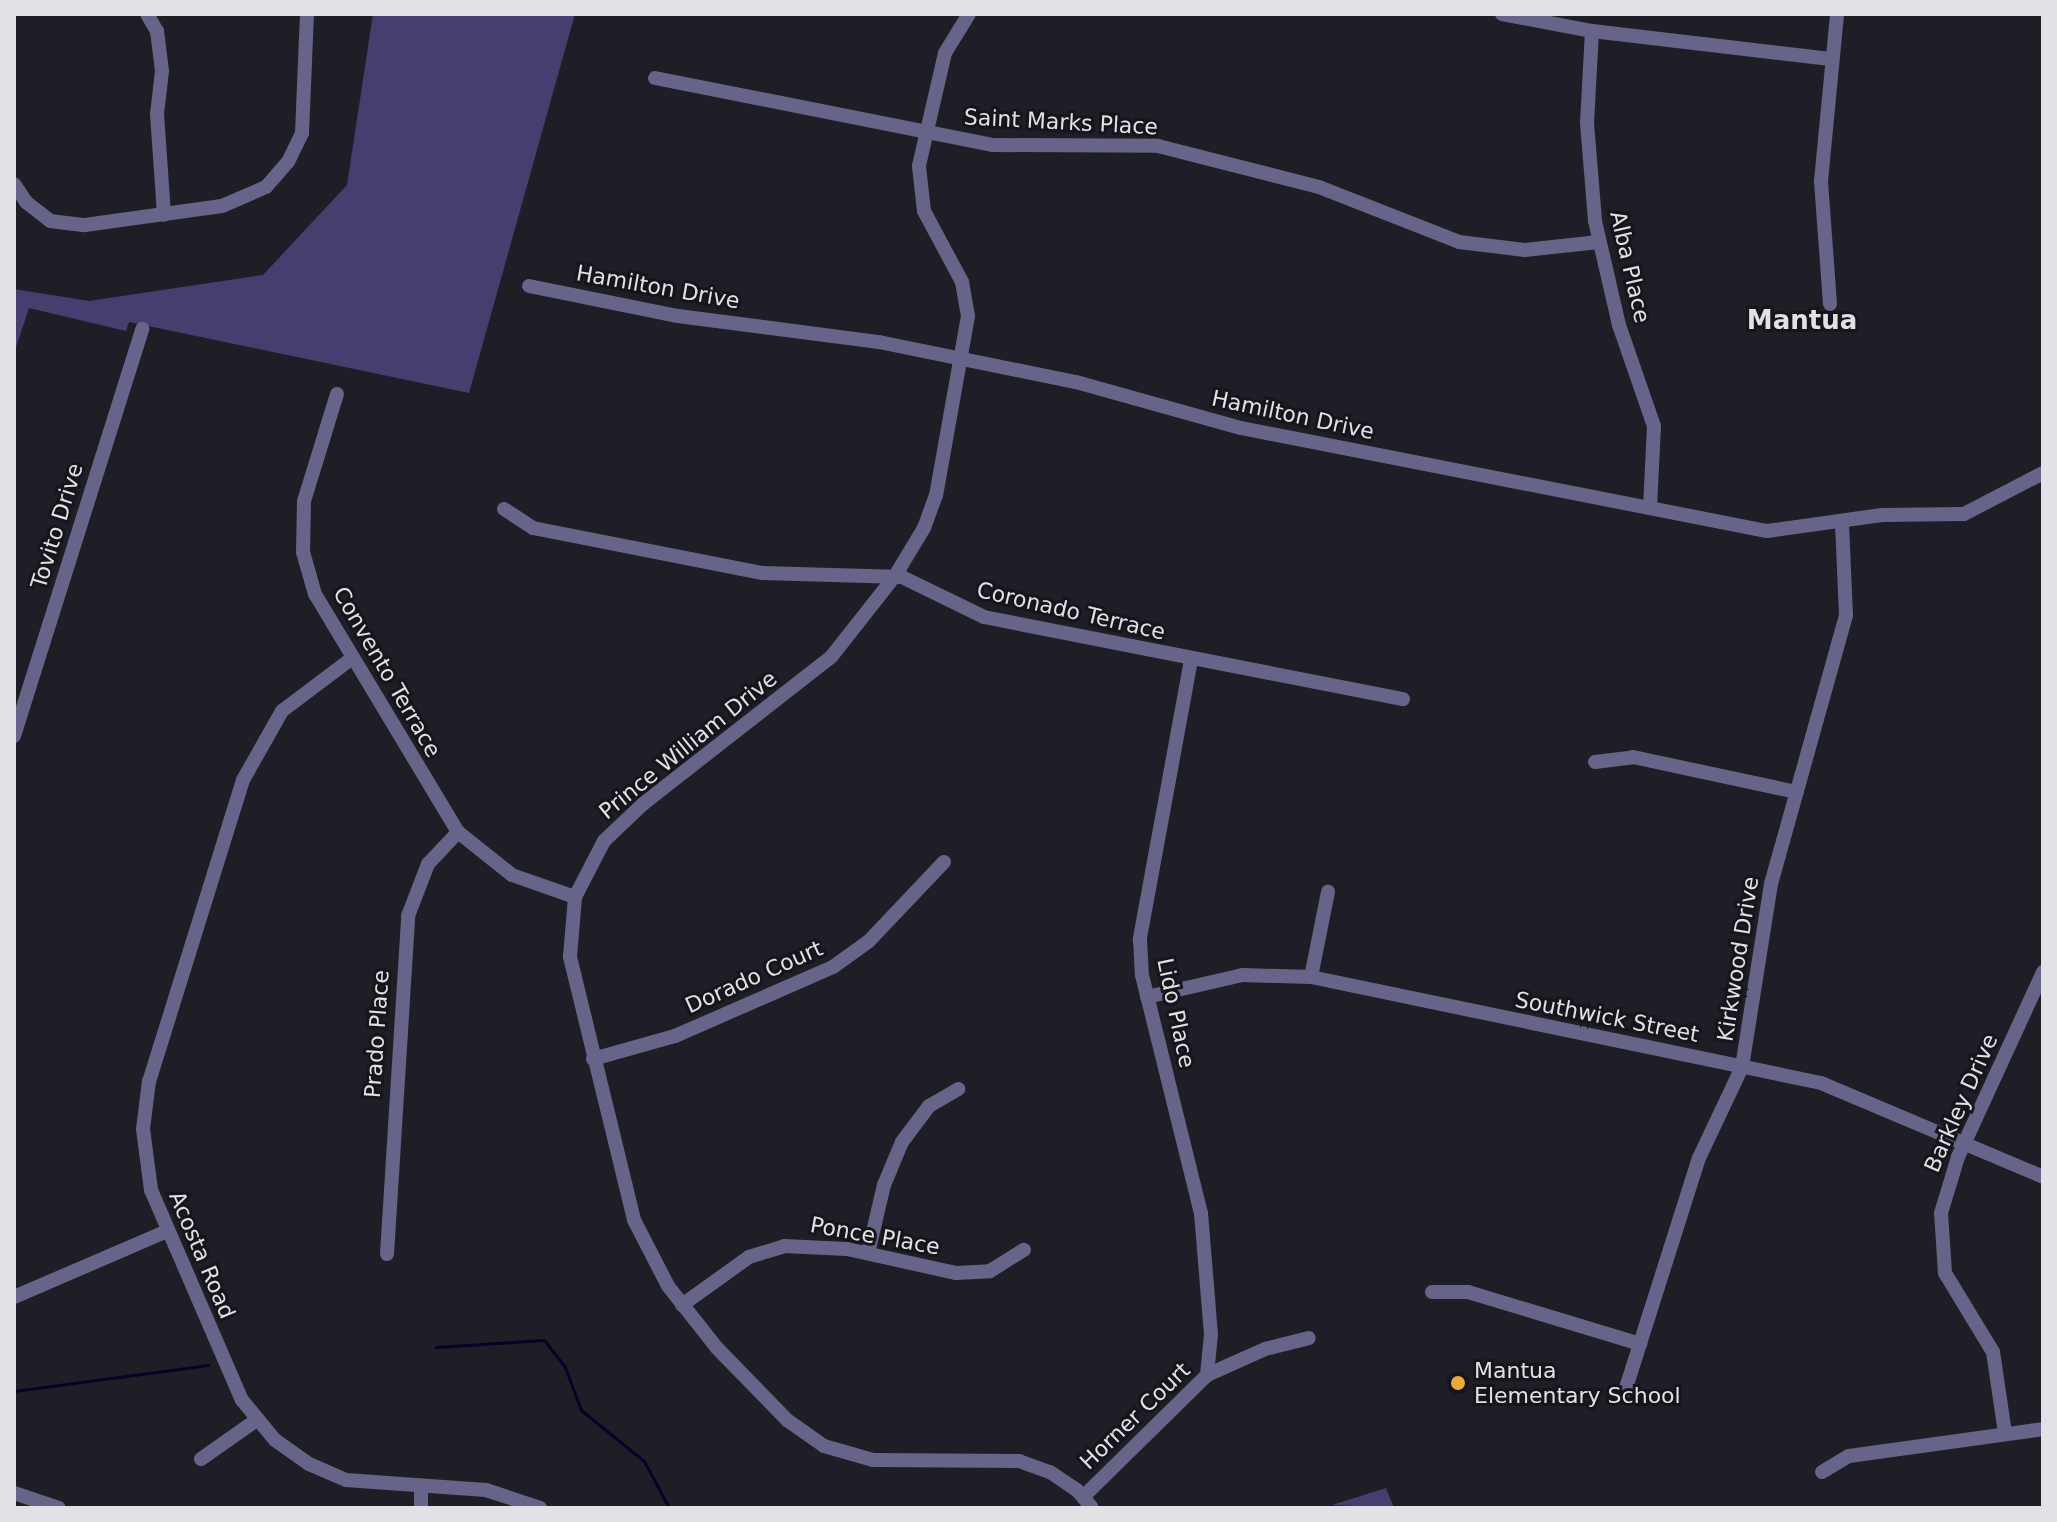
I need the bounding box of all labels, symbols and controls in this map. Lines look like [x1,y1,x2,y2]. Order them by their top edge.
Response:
street label: Saint Marks Place [963,104,1159,140]
street label: Alba Place [1604,208,1656,326]
street label: Hamilton Drive [574,260,742,314]
district label: Mantua [1747,305,1857,337]
street label: Hamilton Drive [1209,385,1377,445]
street label: Tovito Drive [25,460,89,592]
street label: Coronado Terrace [974,576,1168,646]
street label: Convento Terrace [327,582,447,762]
street label: Prince William Drive [594,665,782,825]
street label: Kirkwood Drive [1712,875,1764,1043]
street label: Dorado Court [681,935,827,1019]
street label: Lido Place [1152,956,1200,1070]
street label: Prado Place [359,969,395,1099]
street label: Southwick Street [1513,986,1701,1048]
street label: Barkley Drive [1919,1030,2003,1176]
street label: Acosta Road [163,1187,241,1323]
street label: Ponce Place [808,1212,942,1260]
street label: Horner Court [1075,1357,1195,1475]
place label: Mantua Elementary School [1474,1357,1681,1408]
marker: Mantua Elementary School [1449,1374,1467,1392]

